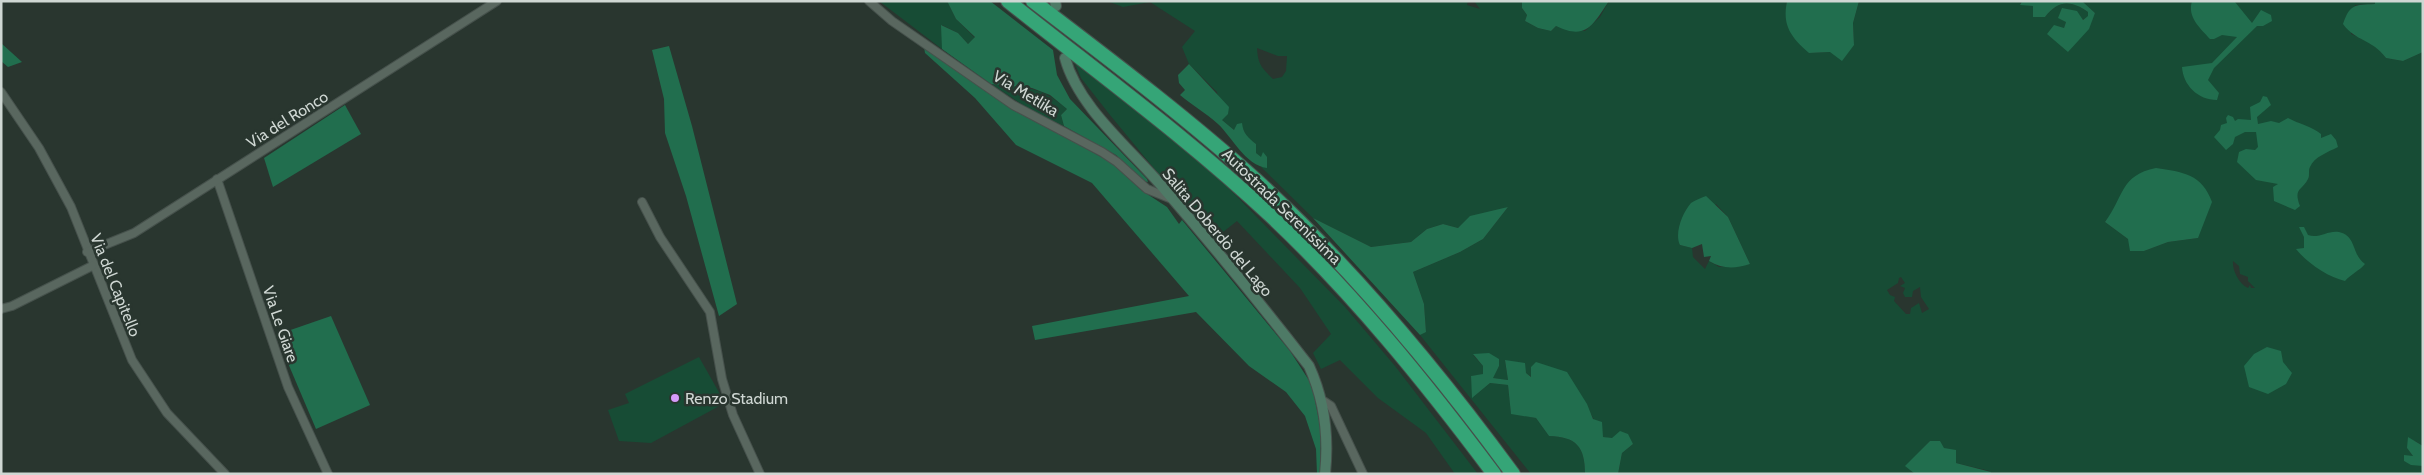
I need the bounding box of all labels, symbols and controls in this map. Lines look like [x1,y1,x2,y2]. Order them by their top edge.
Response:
street label: Via Metlika [989,66,1062,121]
street label: Via del Ronco [243,87,332,152]
street label: Autostrada Serenissima [1218,145,1345,268]
street label: Salita Doberdò del Lago [1158,164,1277,300]
street label: Via del Capitello [86,231,145,340]
street label: Via Le Giare [259,283,302,365]
place label: Renzo Stadium [685,389,788,408]
marker: Renzo Stadium [669,392,681,404]

